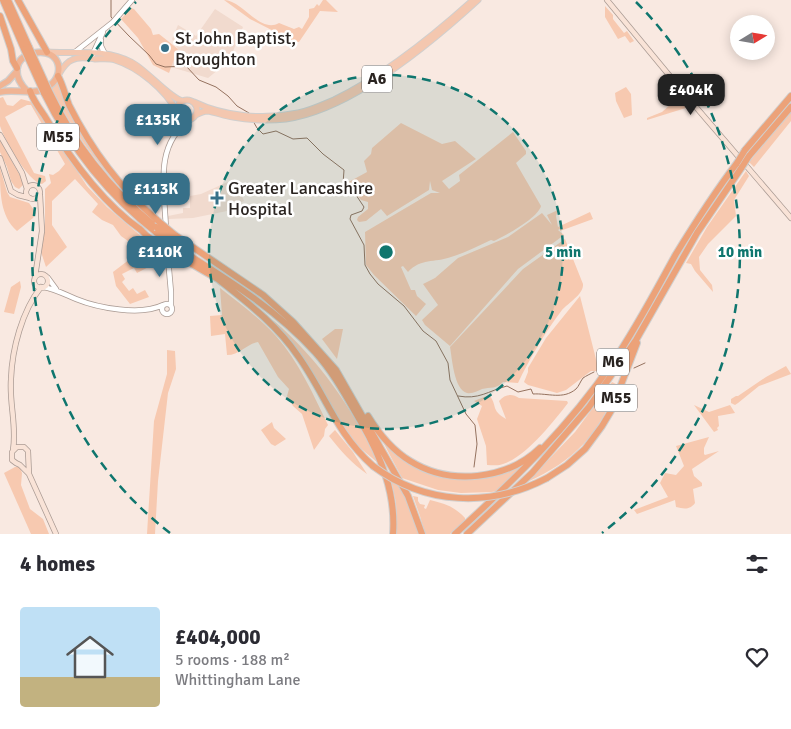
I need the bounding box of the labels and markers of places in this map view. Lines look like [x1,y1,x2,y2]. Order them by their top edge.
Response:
place label: St John Baptist, Broughton [175,27,296,70]
marker: St John Baptist, Broughton [159,42,171,54]
pin: £404K [656,74,726,116]
pin: £135K [123,104,193,146]
pin: £113K [121,172,191,215]
place label: Greater Lancashire Hospital [228,177,373,220]
marker: Greater Lancashire Hospital [210,191,224,205]
pin: £110K [125,236,195,278]
centre of rings [377,243,395,261]

